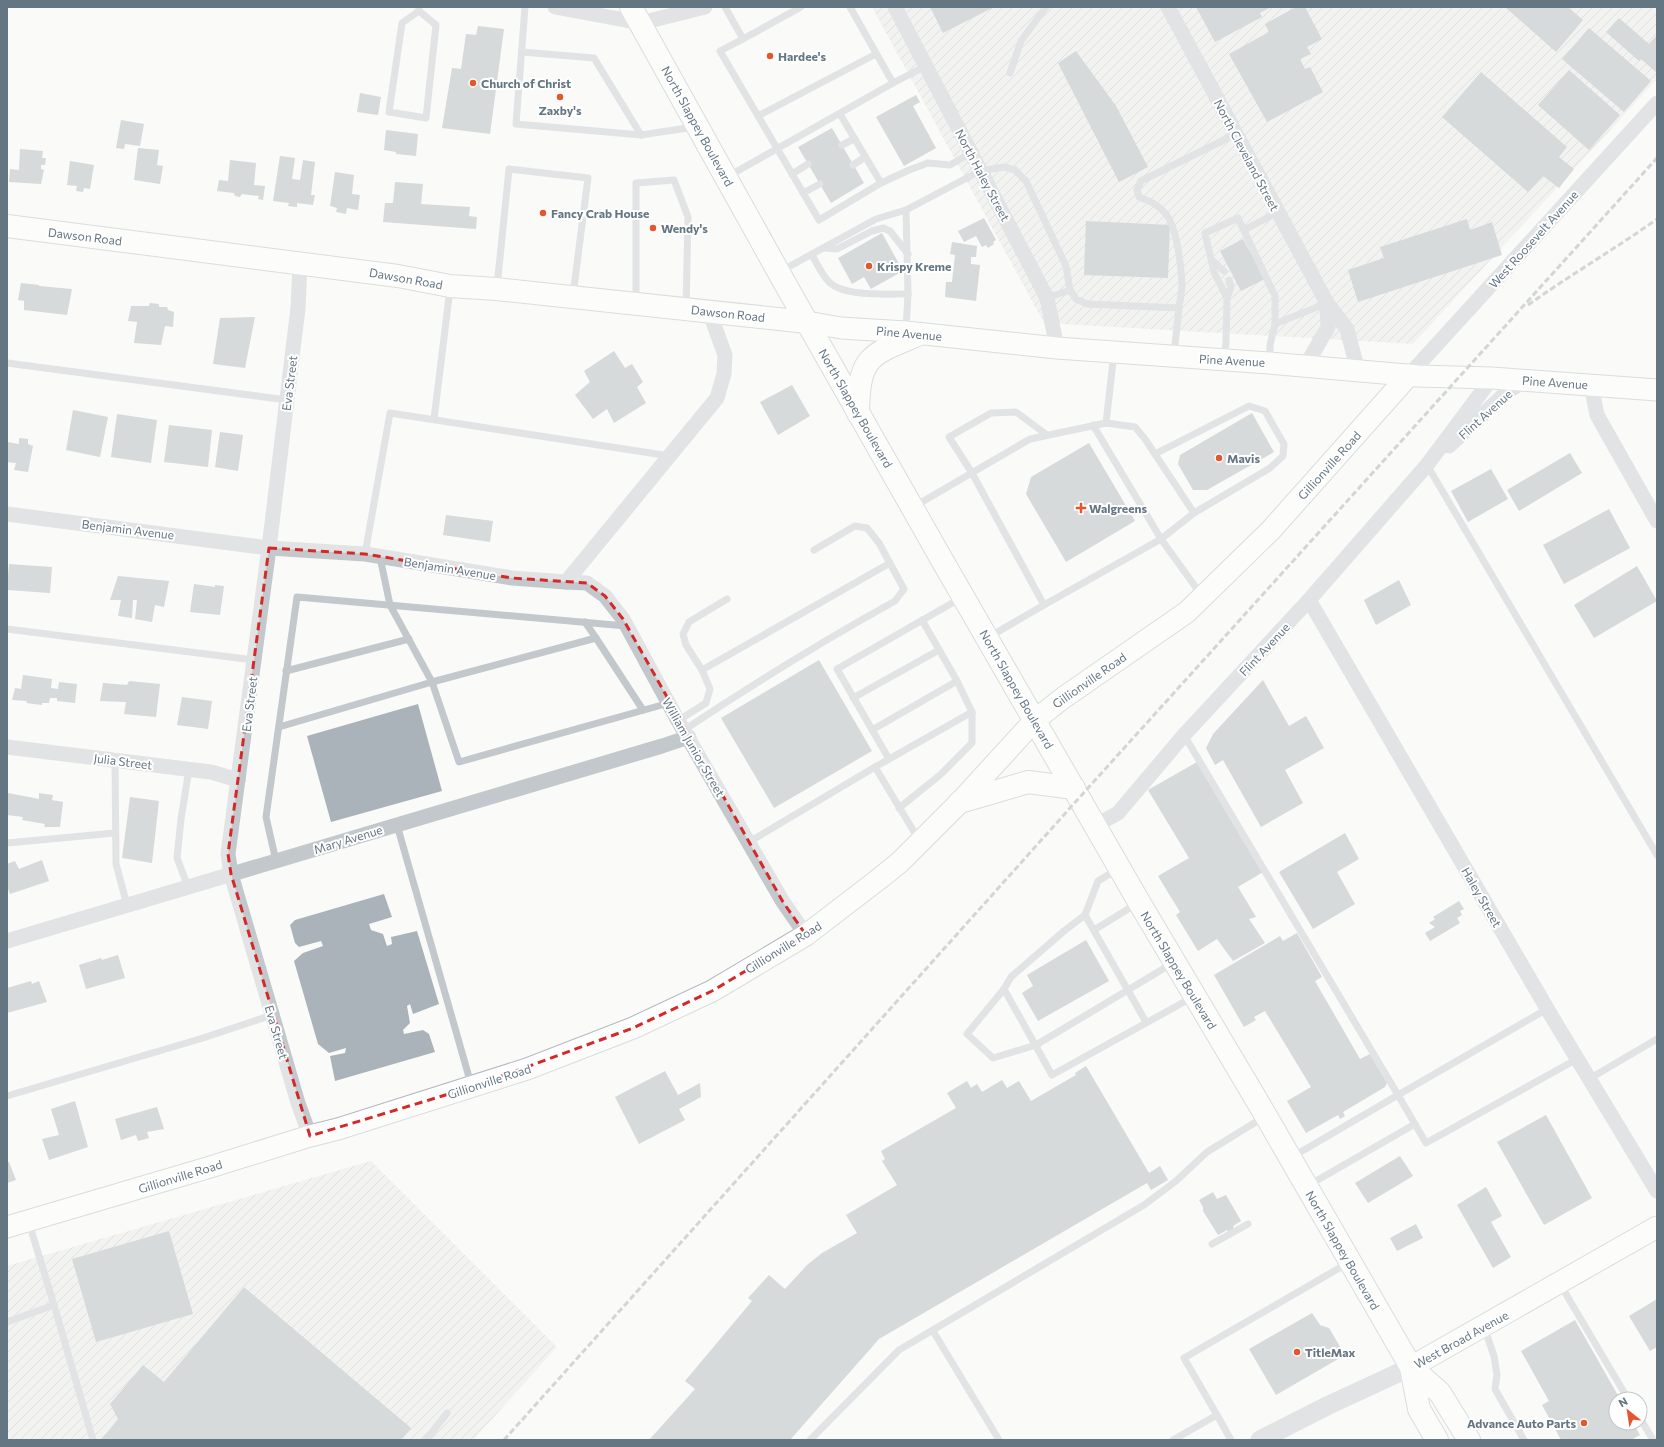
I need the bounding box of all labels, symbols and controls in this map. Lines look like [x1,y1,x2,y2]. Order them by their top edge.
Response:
place label: Hardee's [778,49,826,63]
marker: Hardee's [765,51,775,61]
street label: North Slappey Boulevard [659,64,737,188]
place label: Church of Christ [481,76,571,90]
marker: Church of Christ [468,78,478,88]
marker: Zaxby's [555,92,565,102]
street label: North Cleveland Street [1212,97,1282,213]
place label: Zaxby's [538,103,582,117]
street label: North Haley Street [953,127,1013,223]
street label: West Roosevelt Avenue [1485,187,1581,291]
place label: Fancy Crab House [551,206,649,220]
marker: Fancy Crab House [538,208,548,218]
place label: Wendy's [661,221,708,235]
marker: Wendy's [648,223,658,233]
street label: Dawson Road [47,225,123,247]
place label: Krispy Kreme [877,259,951,273]
marker: Krispy Kreme [864,261,874,271]
street label: Dawson Road [368,265,444,291]
street label: Dawson Road [690,302,766,324]
street label: Pine Avenue [875,323,943,343]
street label: North Slappey Boulevard [816,346,896,470]
street label: Pine Avenue [1199,351,1265,369]
street label: Eva Street [279,355,299,411]
street label: Pine Avenue [1522,373,1588,391]
street label: Flint Avenue [1455,386,1515,442]
street label: Gillionville Road [1295,428,1363,502]
place label: Mavis [1227,451,1260,465]
marker: Mavis [1214,453,1224,463]
place label: Walgreens [1089,501,1147,515]
marker: Walgreens [1076,503,1086,513]
street label: Benjamin Avenue [81,516,175,542]
street label: Benjamin Avenue [403,554,497,582]
street label: Flint Avenue [1236,620,1292,678]
street label: North Slappey Boulevard [977,627,1057,751]
street label: Gillionville Road [1049,649,1129,711]
street label: Eva Street [239,676,259,732]
street label: William Junior Street [659,695,728,800]
street label: Julia Street [93,750,153,773]
street label: Mary Avenue [312,822,384,856]
street label: Haley Street [1459,865,1505,930]
street label: North Slappey Boulevard [1138,909,1220,1032]
street label: Gillionville Road [742,918,824,976]
street label: Eva Street [263,1003,291,1061]
street label: Gillionville Road [445,1061,533,1101]
street label: Gillionville Road [136,1157,224,1195]
street label: North Slappey Boulevard [1303,1188,1383,1312]
street label: West Broad Avenue [1412,1307,1510,1371]
place label: TitleMax [1305,1345,1356,1359]
marker: TitleMax [1292,1347,1302,1357]
north arrow [1608,1391,1648,1431]
text: N [1616,1394,1630,1410]
place label: Advance Auto Parts [1467,1416,1576,1430]
marker: Advance Auto Parts [1579,1418,1589,1428]

